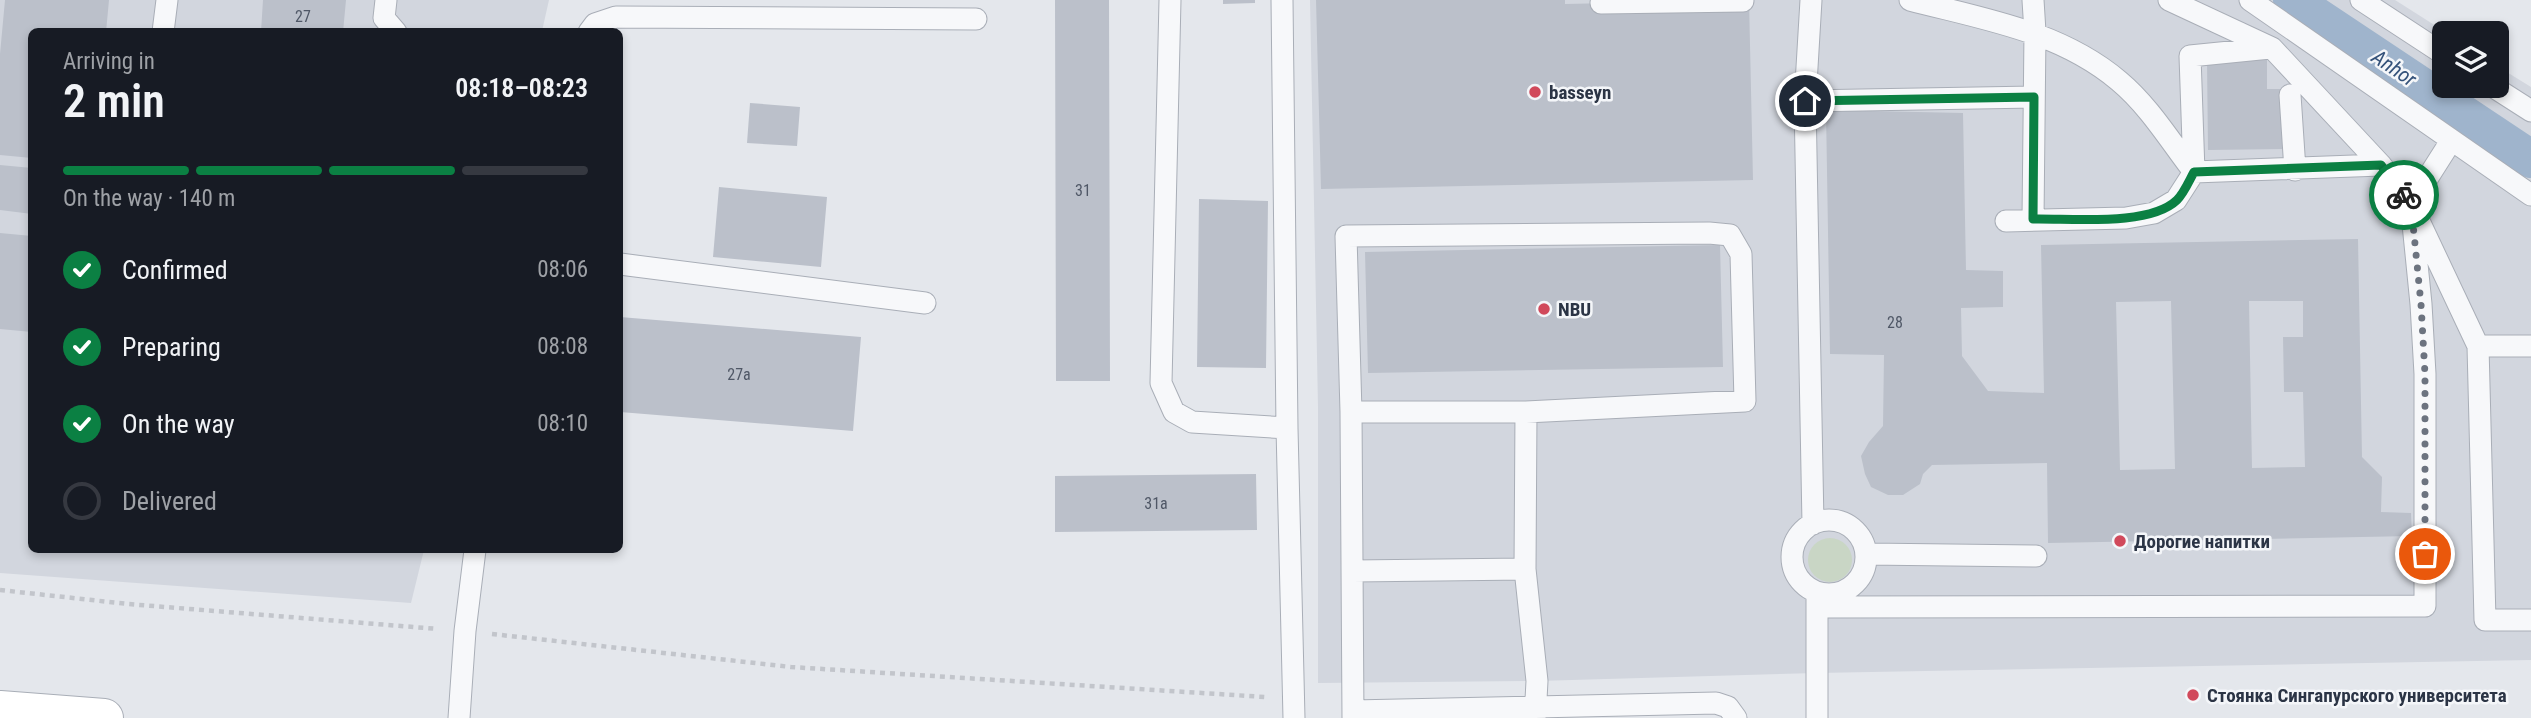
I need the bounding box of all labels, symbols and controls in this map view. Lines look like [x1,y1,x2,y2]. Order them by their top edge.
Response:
house number: 27 [295,7,311,26]
map controls [2432,21,2509,98]
button: layers [2432,21,2509,98]
water label: Anhor [2367,44,2421,92]
text: Arriving in [63,48,155,75]
pin [1775,71,1835,131]
text: 08:18–08:23 [455,73,588,103]
text: 2 min [63,74,165,128]
place label: basseyn [1549,81,1611,104]
icon: home [1786,82,1824,120]
marker: basseyn [1527,84,1543,100]
courier [2369,160,2439,230]
icon: bike [2385,176,2423,214]
house number: 31 [1075,181,1091,200]
text: On the way · 140 m [63,185,235,212]
icon: check [63,251,101,289]
text: Confirmed [122,255,228,285]
text: 08:06 [537,256,588,283]
place label: NBU [1558,298,1591,321]
marker: NBU [1536,301,1552,317]
house number: 28 [1887,313,1903,332]
icon: check [63,328,101,366]
text: Preparing [122,332,221,362]
text: 08:08 [537,333,588,360]
house number: 27а [727,365,751,384]
icon: check [63,405,101,443]
text: On the way [122,409,235,439]
text: 08:10 [537,410,588,437]
text: Delivered [122,486,217,516]
house number: 31а [1144,494,1168,513]
pin [2395,524,2455,584]
place label: Дорогие напитки [2134,530,2270,553]
marker: Дорогие напитки [2112,533,2128,549]
icon: bag [2406,535,2444,573]
place label: Стоянка Сингапурского университета [2207,684,2507,707]
marker: Стоянка Сингапурского университета [2185,687,2201,703]

